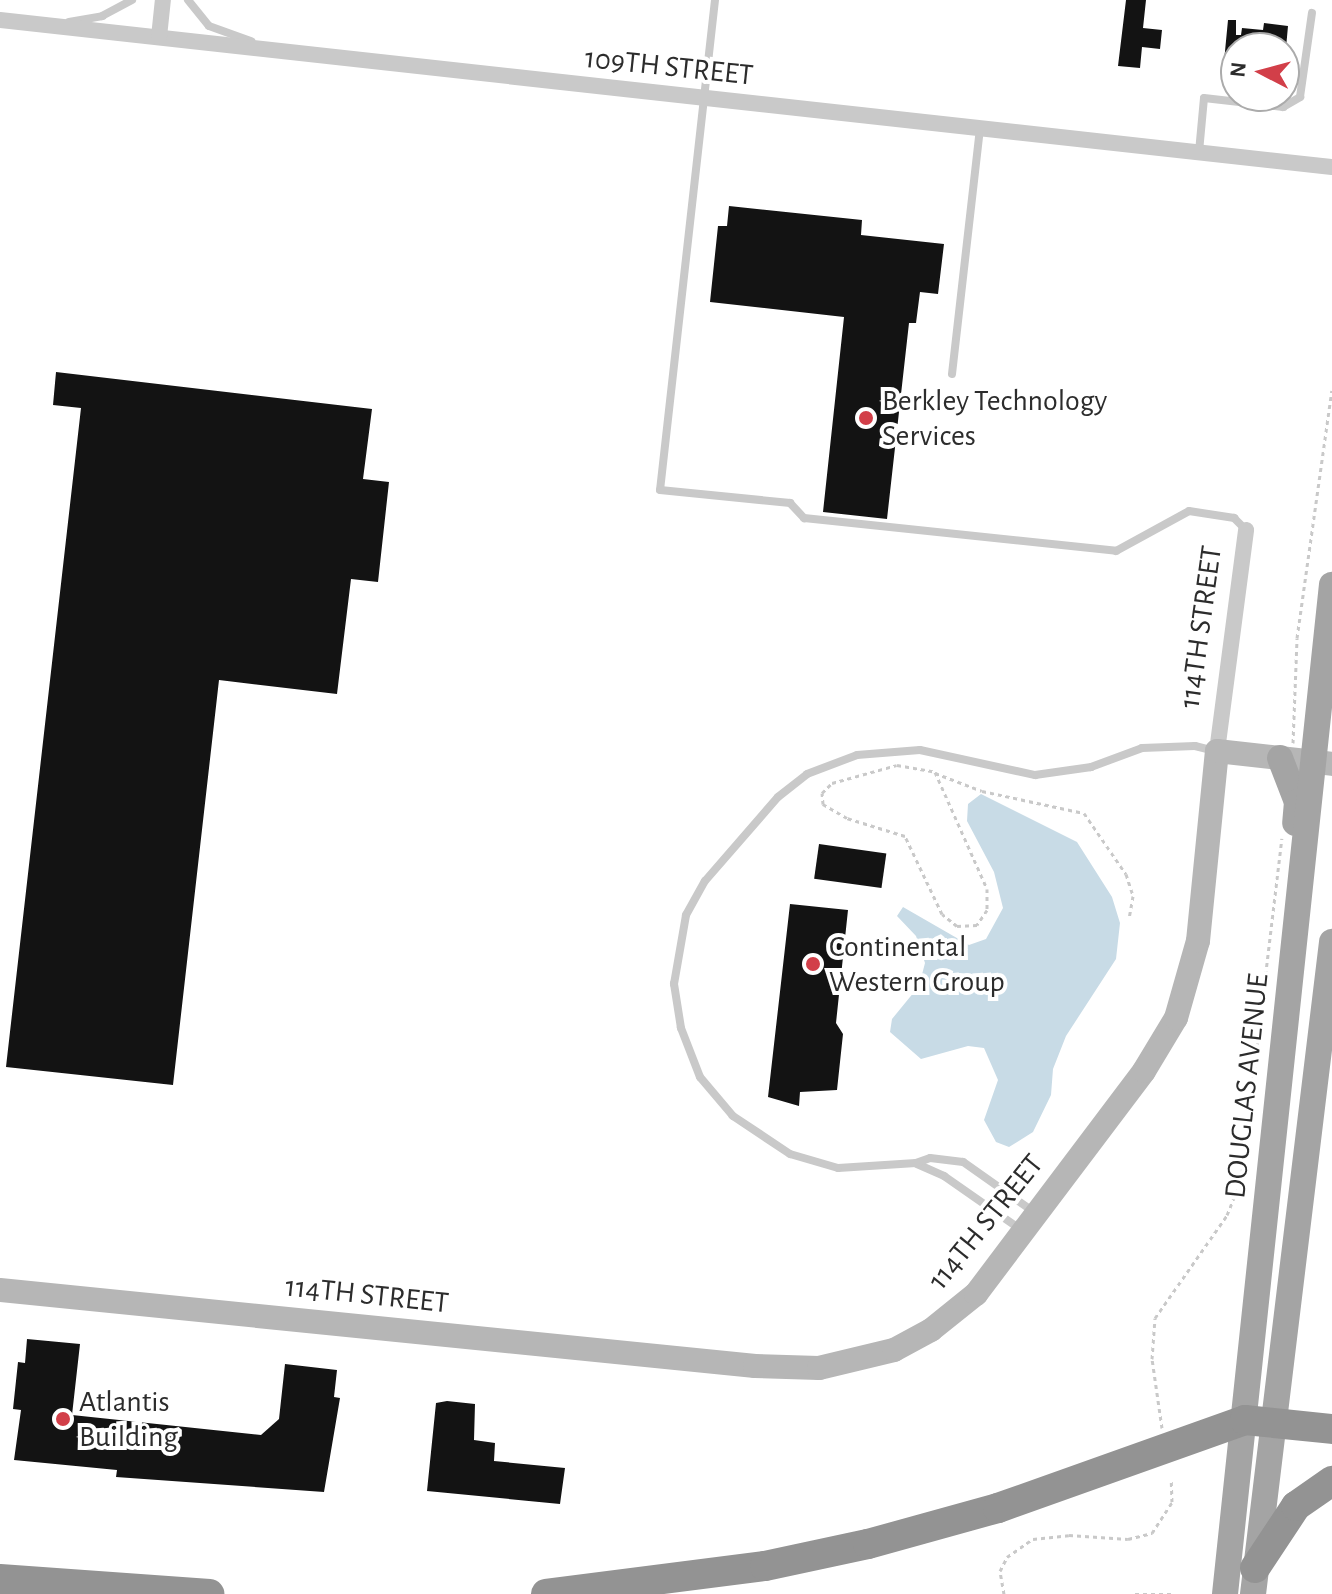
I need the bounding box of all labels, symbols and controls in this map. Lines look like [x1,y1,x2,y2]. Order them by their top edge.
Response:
north arrow [1220,32,1300,112]
street label: 109TH STREET [583,40,755,94]
text: N [1226,61,1250,78]
place label: Berkley Technology Services [882,383,1107,454]
marker: Berkley Technology Services [857,409,875,427]
street label: 114TH STREET [1172,543,1230,711]
place label: Continental Western Group [829,929,1005,1000]
marker: Continental Western Group [804,955,822,973]
street label: DOUGLAS AVENUE [1217,972,1277,1200]
street label: 114TH STREET [920,1147,1052,1297]
street label: 114TH STREET [284,1269,450,1321]
place label: Atlantis Building [79,1384,178,1454]
marker: Atlantis Building [54,1410,72,1428]

